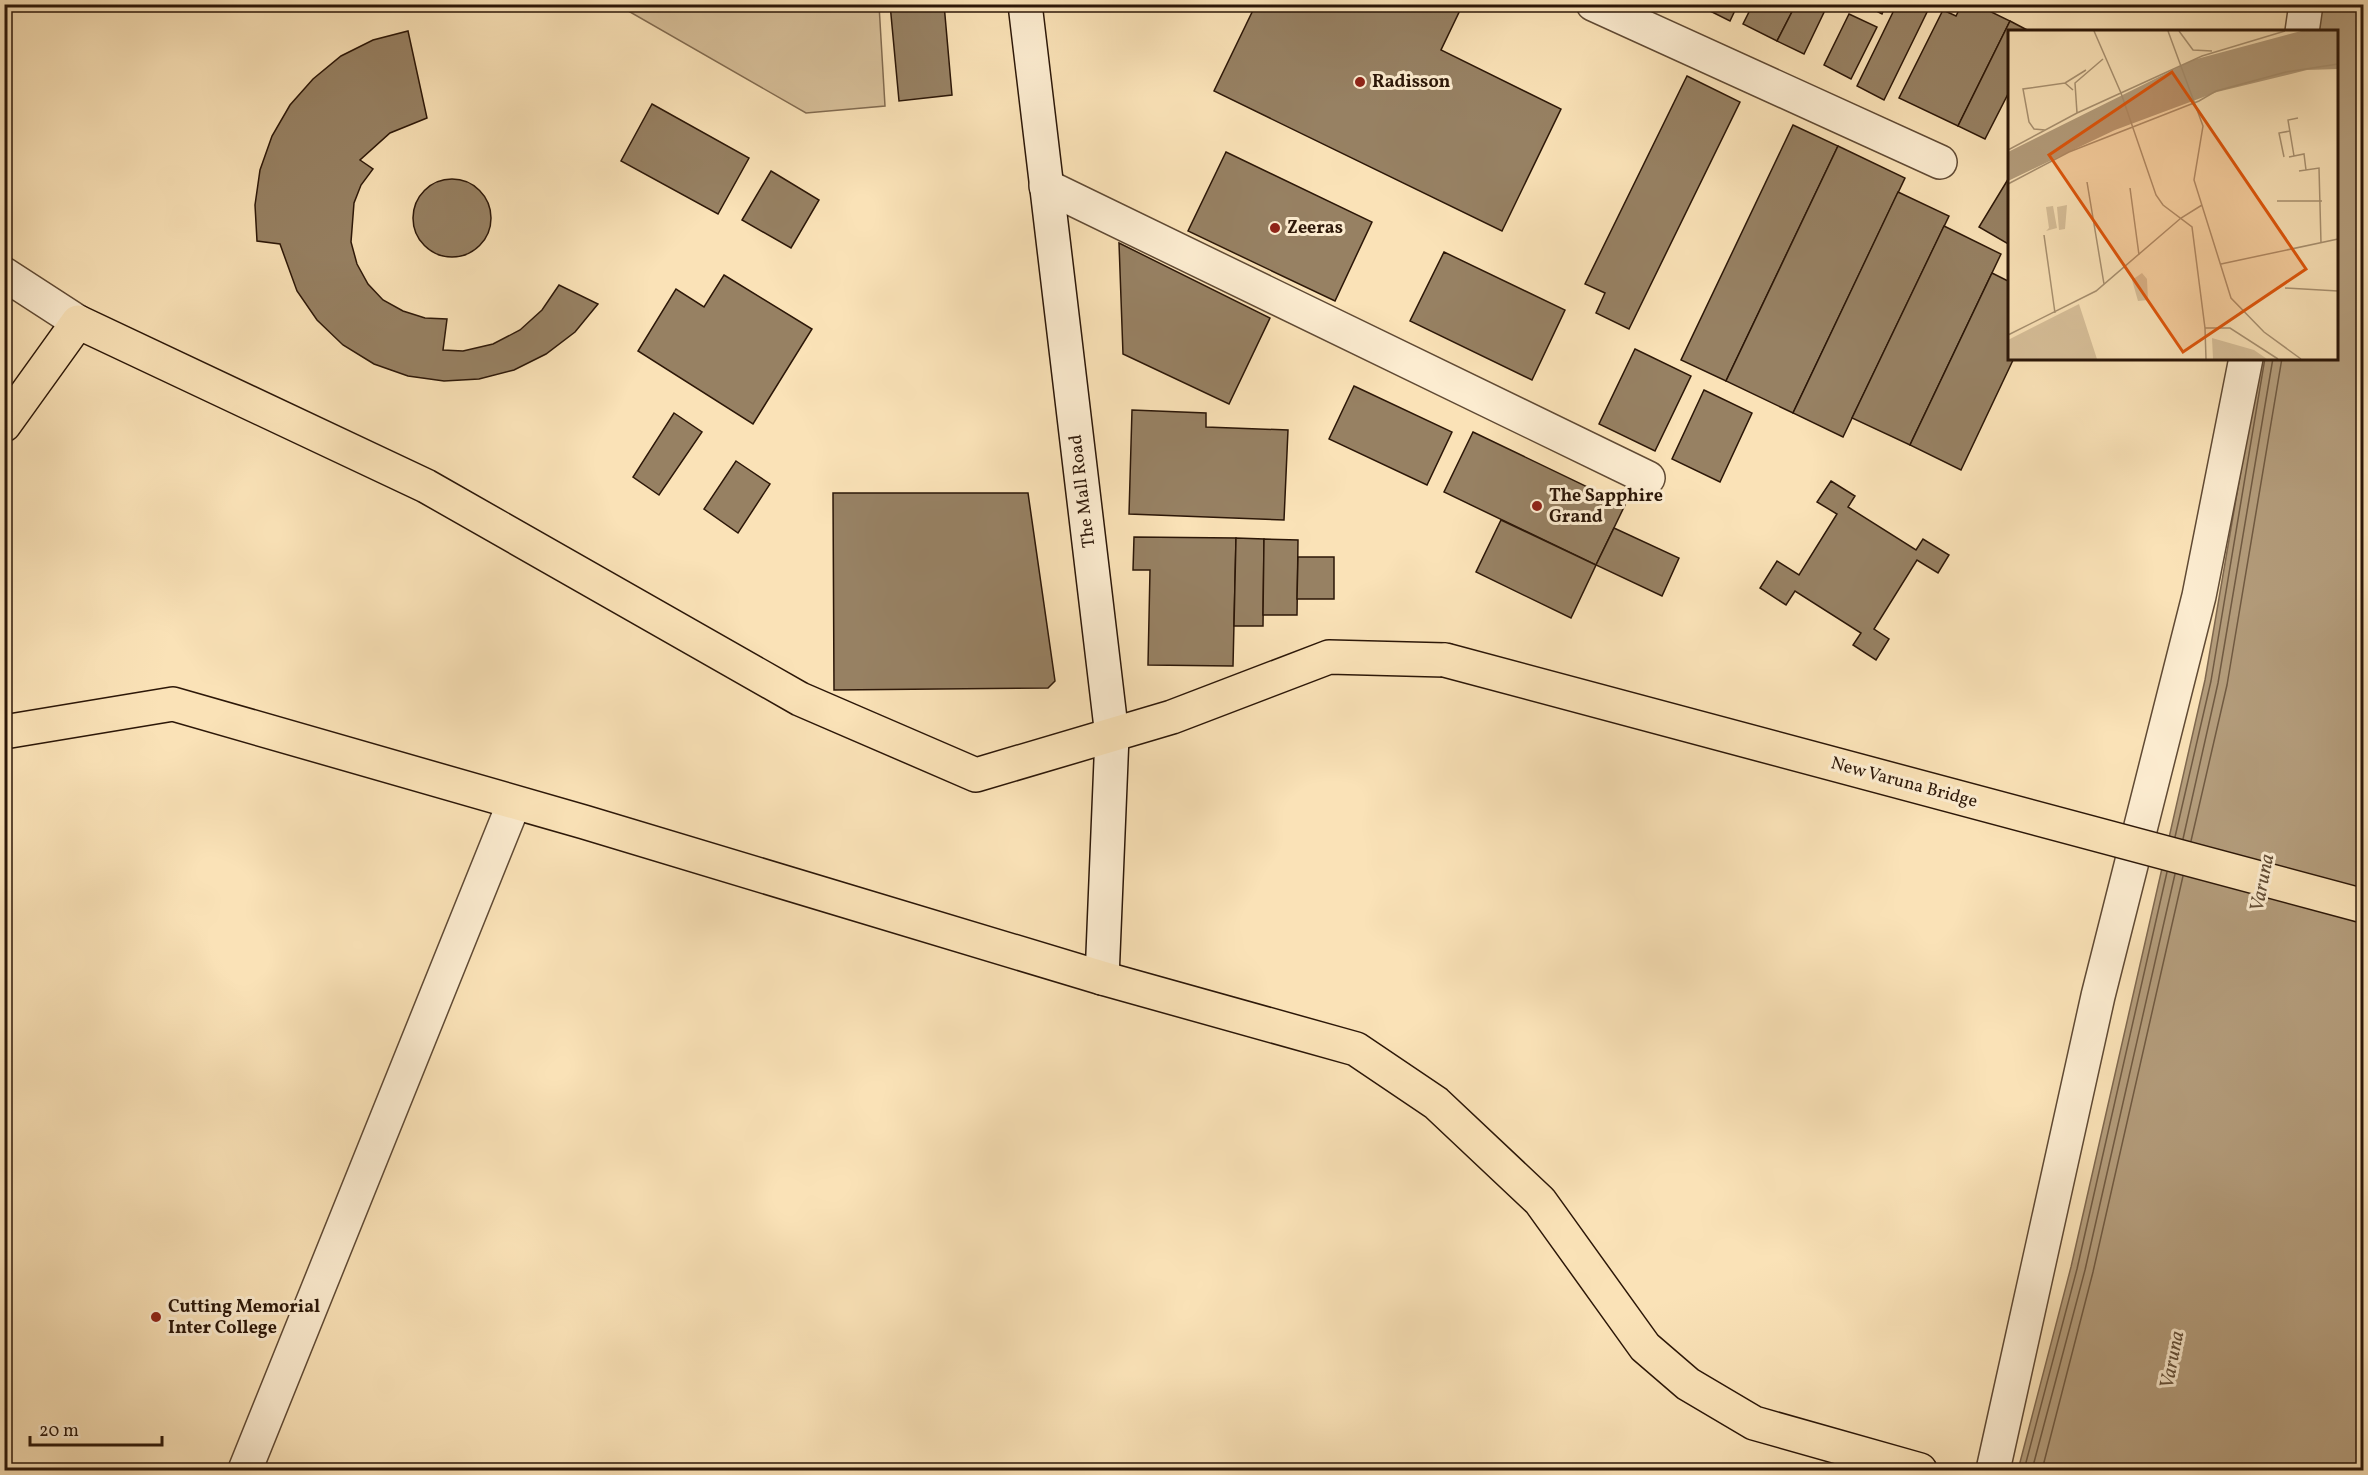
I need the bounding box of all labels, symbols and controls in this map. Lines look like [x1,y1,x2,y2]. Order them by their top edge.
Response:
inset map [2008,30,2338,360]
place label: Radisson [1372,70,1451,95]
marker: Radisson [1353,75,1367,89]
place label: Zeeras [1287,216,1343,241]
marker: Zeeras [1268,221,1282,235]
street label: The Mall Road [1064,433,1102,549]
place label: The Sapphire Grand [1549,484,1663,530]
marker: The Sapphire Grand [1530,499,1544,513]
street label: New Varuna Bridge [1828,751,1980,815]
water label: Varuna [2244,852,2282,914]
place label: Cutting Memorial Inter College [168,1295,320,1341]
marker: Cutting Memorial Inter College [149,1310,163,1324]
water label: Varuna [2154,1329,2192,1391]
scale bar [30,1409,162,1447]
text: 20 m [39,1419,79,1444]

